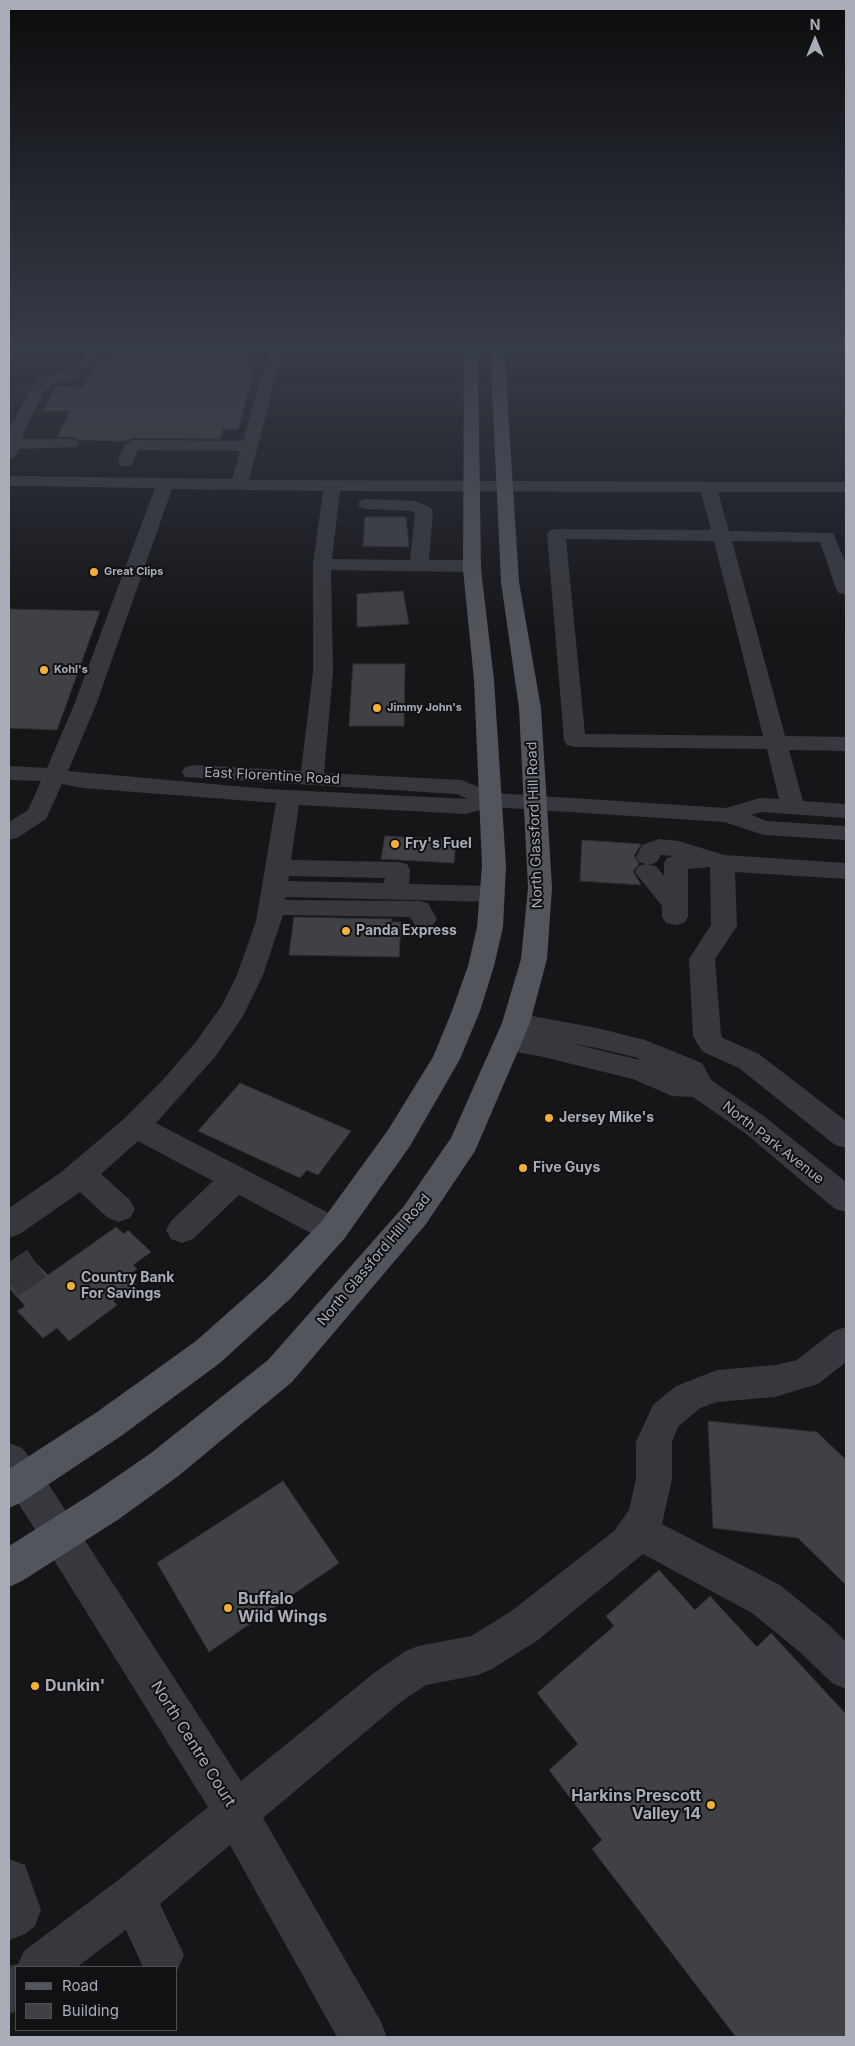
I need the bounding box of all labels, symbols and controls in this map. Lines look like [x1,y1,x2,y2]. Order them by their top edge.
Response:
north arrow [790,15,840,65]
text: N [810,16,820,33]
place label: Great Clips [104,565,163,579]
marker: Great Clips [88,566,100,578]
place label: Kohl's [54,663,88,677]
marker: Kohl's [38,664,50,676]
place label: Jimmy John's [387,701,462,715]
marker: Jimmy John's [371,702,383,714]
street label: North Glassford Hill Road [524,741,546,909]
street label: East Florentine Road [204,764,340,788]
place label: Fry's Fuel [405,836,472,852]
marker: Fry's Fuel [389,838,401,850]
place label: Panda Express [356,923,457,939]
marker: Panda Express [340,925,352,937]
street label: North Park Avenue [719,1098,827,1188]
place label: Jersey Mike's [559,1110,654,1126]
marker: Jersey Mike's [543,1112,555,1124]
place label: Five Guys [533,1160,600,1176]
marker: Five Guys [517,1162,529,1174]
street label: North Glassford Hill Road [314,1191,434,1329]
place label: Country Bank For Savings [81,1270,174,1302]
marker: Country Bank For Savings [65,1280,77,1292]
place label: Buffalo Wild Wings [238,1589,327,1627]
marker: Buffalo Wild Wings [222,1602,234,1614]
place label: Dunkin' [45,1676,105,1696]
street label: North Centre Court [147,1678,239,1810]
marker: Dunkin' [29,1680,41,1692]
place label: Harkins Prescott Valley 14 [571,1786,701,1824]
marker: Harkins Prescott Valley 14 [705,1799,717,1811]
legend [15,1966,178,2031]
text: Road [62,1976,98,1995]
text: Building [62,2001,119,2020]

